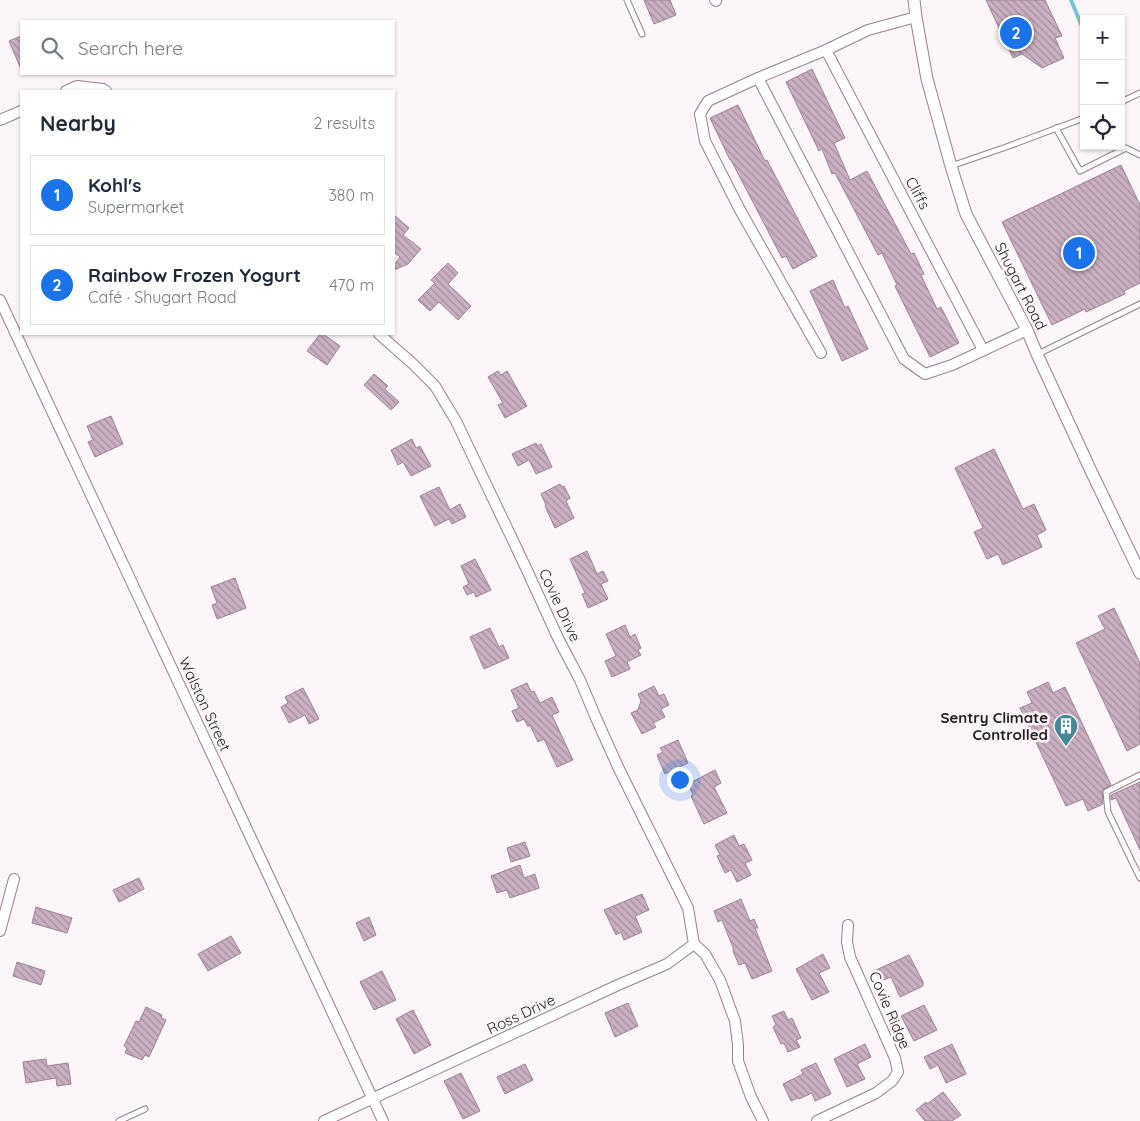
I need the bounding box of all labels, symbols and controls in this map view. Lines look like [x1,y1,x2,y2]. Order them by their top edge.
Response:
pin: 2 [1000,14,1032,52]
map controls [1080,15,1125,150]
button: + [1080,15,1125,60]
search box [20,20,395,75]
icon: search [38,34,66,62]
text: Search here [78,36,183,60]
button: − [1080,60,1125,105]
button: locate [1080,105,1125,150]
text: Nearby [40,110,116,136]
text: 2 results [313,113,375,133]
text: Kohl's [88,173,141,197]
street label: Cliffs [902,173,934,213]
text: 1 [54,185,60,205]
text: 380 m [328,185,374,205]
text: Supermarket [88,197,184,217]
pin: 1 [1063,234,1095,272]
street label: Shugart Road [991,239,1051,333]
text: Rainbow Frozen Yogurt [88,263,301,287]
text: 2 [52,275,62,295]
text: 470 m [329,275,374,295]
text: Café · Shugart Road [88,287,236,307]
street label: Covie Drive [535,565,585,645]
street label: Walston Street [175,654,235,754]
place label: Sentry Climate Controlled [940,708,1048,744]
building icon: Sentry Climate Controlled [1053,713,1079,747]
your location [667,767,693,793]
street label: Covie Ridge [865,968,915,1052]
street label: Ross Drive [484,990,558,1038]

